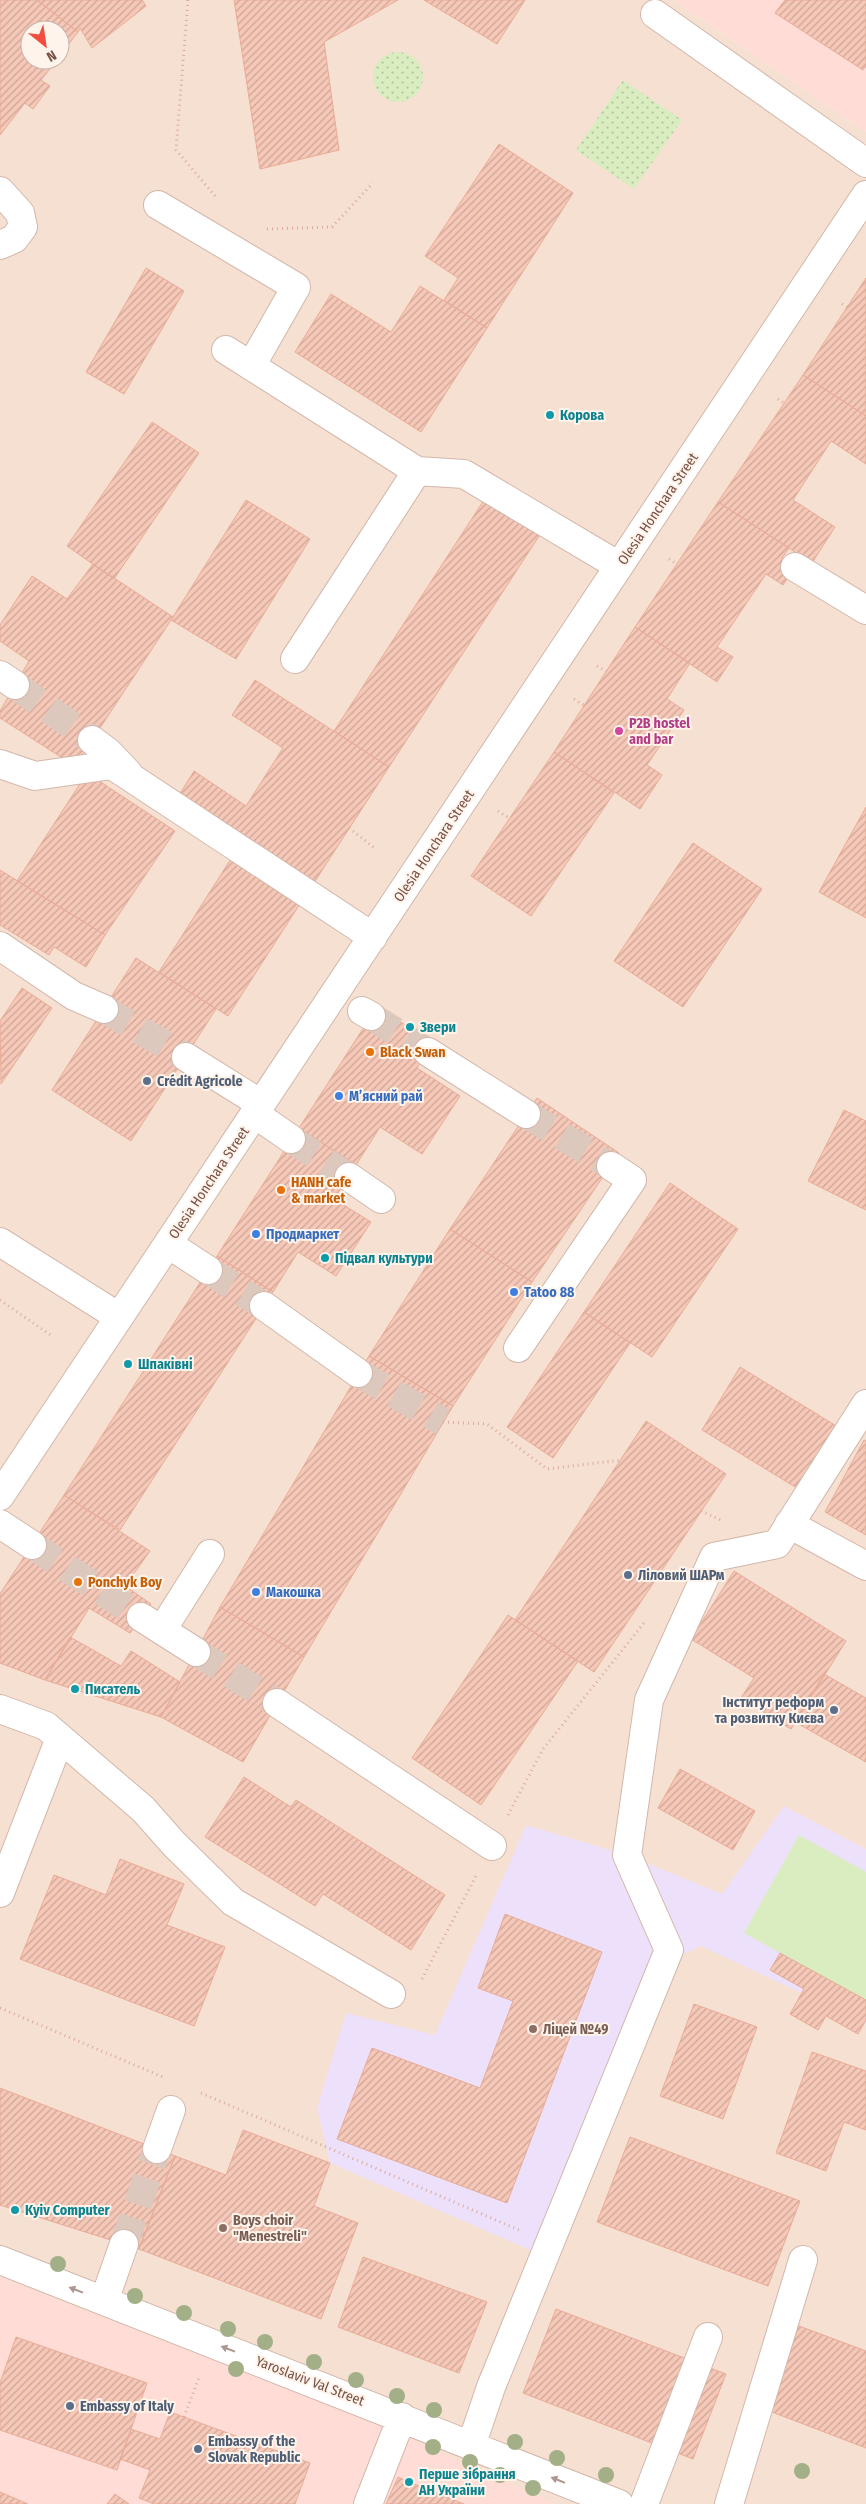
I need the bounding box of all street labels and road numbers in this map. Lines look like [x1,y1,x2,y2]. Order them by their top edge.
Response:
street label: Olesia Honchara Street [614,449,702,568]
street label: Olesia Honchara Street [390,786,478,905]
street label: Olesia Honchara Street [165,1123,253,1242]
street label: Yaroslaviv Val Street [253,2352,367,2410]

